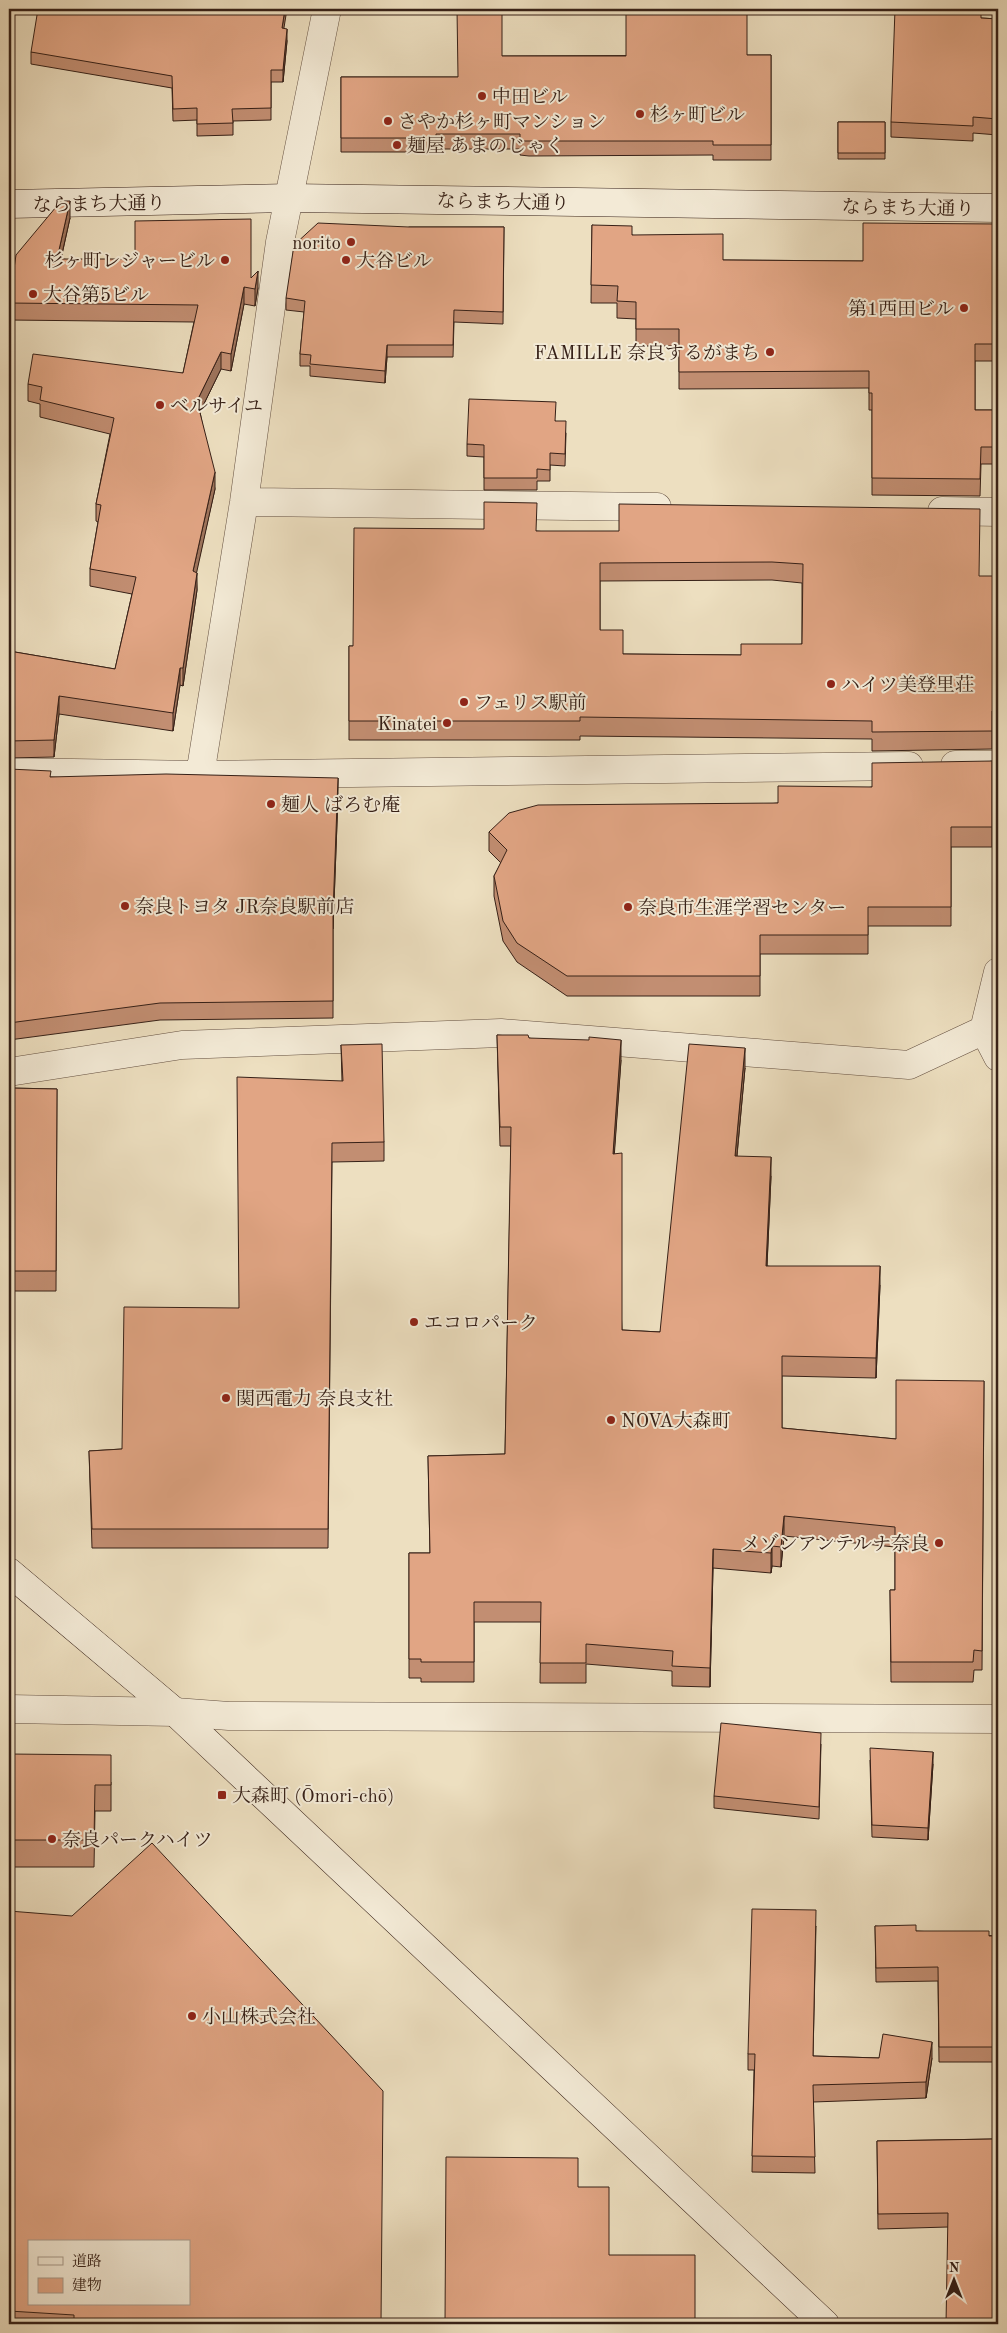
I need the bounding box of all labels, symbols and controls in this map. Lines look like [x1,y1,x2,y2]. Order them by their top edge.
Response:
place label: 中田ビル [492,87,568,108]
marker: 中田ビル [476,90,488,102]
place label: 杉ヶ町ビル [650,105,745,126]
marker: 杉ヶ町ビル [634,108,646,120]
place label: さやか杉ヶ町マンション [398,112,606,133]
marker: さやか杉ヶ町マンション [382,115,394,127]
place label: 麺屋 あまのじゃく [407,136,564,157]
marker: 麺屋 あまのじゃく [391,139,403,151]
street label: ならまち大通り [436,190,570,214]
street label: ならまち大通り [32,192,166,216]
street label: ならまち大通り [841,196,975,220]
place label: norito [292,235,341,254]
marker: norito [345,236,357,248]
place label: 大谷ビル [356,250,432,272]
place label: 杉ヶ町レジャービル [45,251,215,272]
marker: 杉ヶ町レジャービル [219,254,231,266]
marker: 大谷ビル [340,254,352,266]
place label: 大谷第5ビル [43,284,149,306]
marker: 大谷第5ビル [27,288,39,300]
place label: 第1西田ビル [848,299,954,320]
marker: 第1西田ビル [958,302,970,314]
place label: FAMILLE 奈良するがまち [534,343,760,364]
marker: FAMILLE 奈良するがまち [764,346,776,358]
place label: ベルサイユ [170,397,263,417]
marker: ベルサイユ [154,399,166,411]
place label: ハイツ美登里荘 [841,675,974,696]
marker: ハイツ美登里荘 [825,678,837,690]
place label: フェリス駅前 [474,693,587,714]
marker: フェリス駅前 [458,696,470,708]
place label: Kinatei [377,716,437,735]
marker: Kinatei [441,717,453,729]
place label: 麺人 ばろむ庵 [281,795,400,816]
marker: 麺人 ばろむ庵 [265,798,277,810]
place label: 奈良トヨタ JR奈良駅前店 [135,897,354,918]
place label: 奈良市生涯学習センター [638,897,846,919]
marker: 奈良トヨタ JR奈良駅前店 [119,900,131,912]
marker: 奈良市生涯学習センター [622,901,634,913]
place label: エコロパーク [424,1314,538,1334]
marker: エコロパーク [408,1316,420,1328]
place label: 関西電力 奈良支社 [236,1389,393,1410]
marker: 関西電力 奈良支社 [220,1392,232,1404]
place label: NOVA大森町 [621,1410,731,1432]
marker: NOVA大森町 [605,1414,617,1426]
place label: メゾンアンテルナ奈良 [741,1534,929,1555]
marker: メゾンアンテルナ奈良 [933,1537,945,1549]
place label: 大森町 (Ōmori-chō) [232,1785,394,1807]
marker: 大森町 (Ōmori-chō) [216,1789,228,1801]
place label: 奈良パークハイツ [62,1830,213,1851]
marker: 奈良パークハイツ [46,1833,58,1845]
place label: 小山株式会社 [202,2006,316,2028]
marker: 小山株式会社 [186,2010,198,2022]
legend [28,2240,190,2306]
text: 道路 [72,2253,102,2270]
north arrow [930,2256,980,2306]
text: N [949,2261,960,2275]
text: 建物 [72,2277,102,2294]

